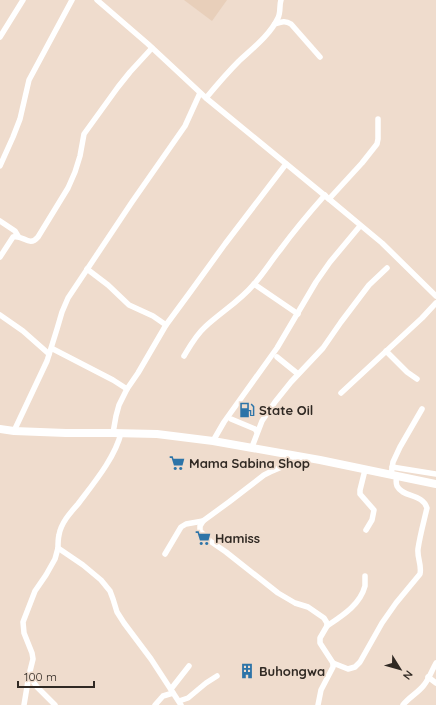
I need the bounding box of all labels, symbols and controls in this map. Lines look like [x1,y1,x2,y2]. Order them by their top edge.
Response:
fuel station icon: State Oil [238,401,256,419]
place label: State Oil [259,402,313,418]
supermarket icon: Mama Sabina Shop [168,454,186,472]
place label: Mama Sabina Shop [189,455,310,471]
supermarket icon: Hamiss [194,529,212,547]
place label: Hamiss [215,530,260,546]
north arrow [380,649,420,689]
building icon: Buhongwa [238,662,256,680]
scale bar [18,663,94,689]
place label: Buhongwa [259,663,325,679]
text: N [400,668,416,682]
text: 100 m [24,669,57,684]

